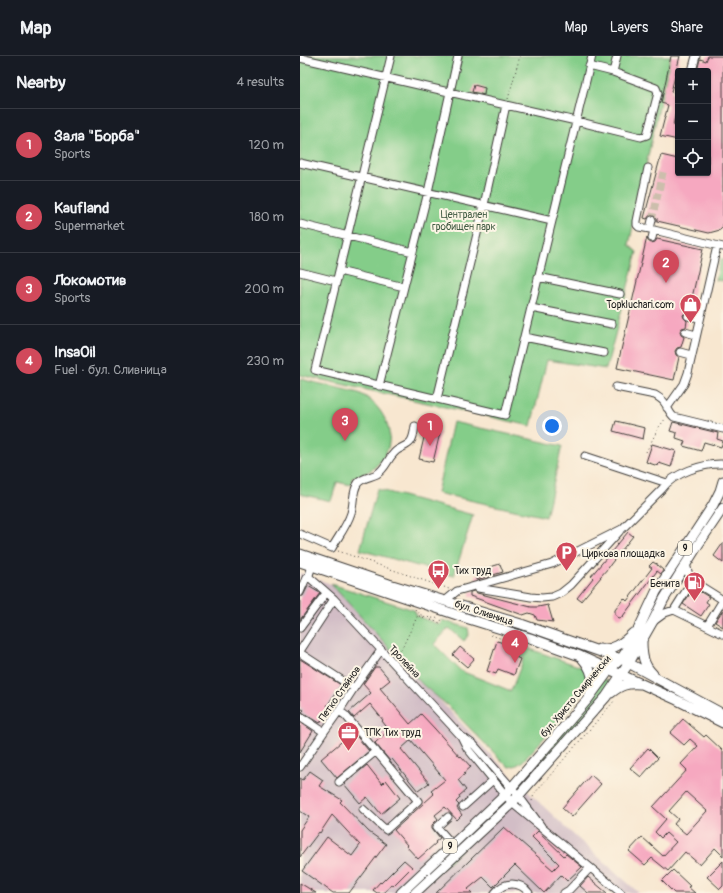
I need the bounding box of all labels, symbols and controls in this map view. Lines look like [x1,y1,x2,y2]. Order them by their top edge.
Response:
text: Map [20,16,51,40]
text: Map [565,19,588,36]
text: Layers [610,19,648,36]
text: Share [670,19,703,36]
map controls [675,68,711,176]
button: + [675,68,711,104]
text: Nearby [16,72,65,93]
text: 4 results [237,74,284,90]
button: − [675,104,711,140]
text: Зала "Борба" [54,127,140,146]
text: 1 [26,137,32,153]
text: 120 m [248,137,284,153]
button: locate [675,140,711,176]
text: Sports [54,146,90,162]
text: Kaufland [54,199,109,218]
text: 2 [25,209,33,225]
text: 180 m [249,209,284,225]
park label: Централен гробищен парк [432,209,496,233]
text: Supermarket [54,218,125,234]
pin: 2 [653,250,679,283]
text: Локомотив [54,271,126,290]
text: 3 [25,281,33,297]
text: 200 m [245,281,284,297]
text: Sports [54,290,90,306]
shop icon: Topkluchari.com [677,291,703,324]
place label: Topkluchari.com [606,299,674,311]
text: InsaOil [54,343,96,362]
text: 4 [25,353,33,369]
text: 230 m [247,353,284,369]
text: Fuel · бул. Сливница [54,362,167,378]
pin: 3 [332,408,358,441]
pin: 1 [417,413,443,446]
your location [542,416,562,436]
parking icon: Циркова площадка [553,540,579,573]
road number: 9 [678,541,692,555]
place label: Циркова площадка [582,548,665,560]
bus stop icon: Тих труд [425,557,451,590]
place label: Тих труд [454,565,491,577]
fuel station icon: Бенита [682,570,708,603]
place label: Бенита [650,578,680,590]
street label: бул. Сливница [453,598,515,628]
pin: 4 [502,630,528,663]
street label: Тролейна [386,643,423,681]
street label: бул. Христо Смирненски [538,653,614,740]
street label: Петко Стайнов [316,664,363,723]
office icon: ТПК Тих труд [336,719,362,752]
place label: ТПК Тих труд [364,727,421,739]
road number: 9 [443,839,457,853]

